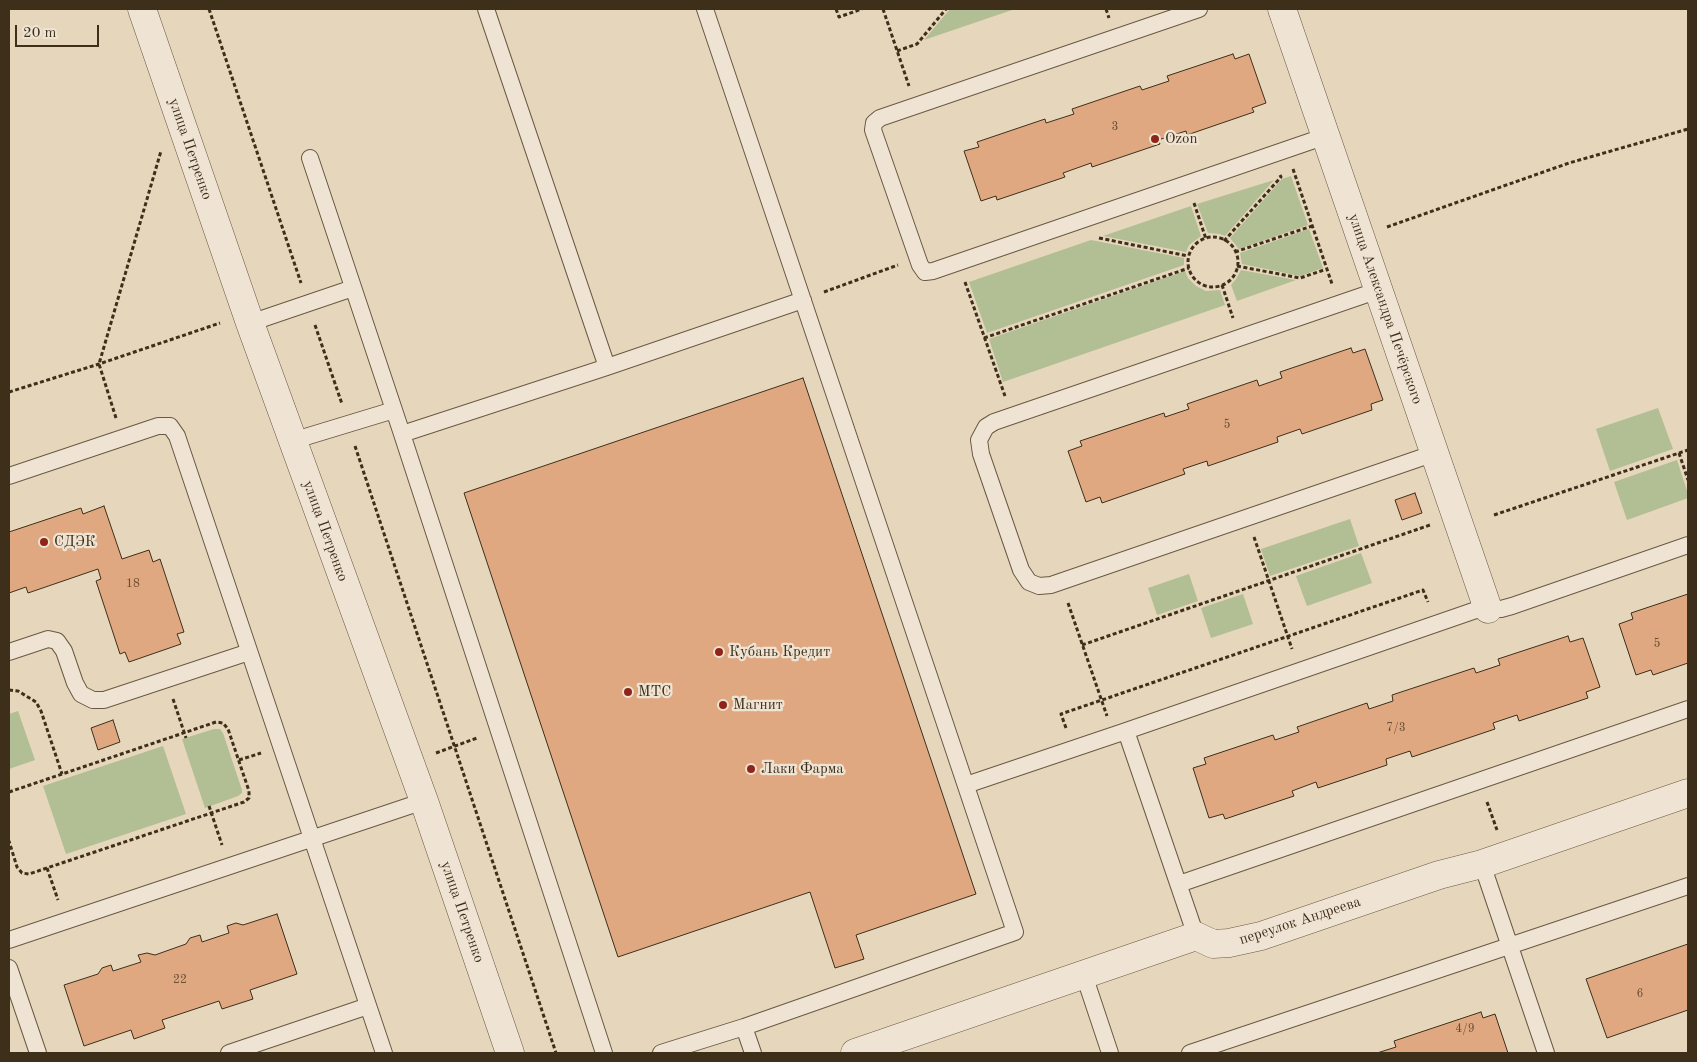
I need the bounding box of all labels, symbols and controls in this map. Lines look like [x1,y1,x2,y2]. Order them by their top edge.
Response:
scale bar [18,15,101,47]
text: 20 m [23,26,57,41]
street label: улица Петренко [164,96,216,202]
house number: 3 [1112,120,1118,134]
place label: Ozon [1165,130,1198,148]
marker: Ozon [1149,133,1161,145]
street label: улица Александра Печёрского [1344,211,1426,407]
house number: 5 [1224,418,1230,432]
street label: улица Петренко [298,478,352,584]
place label: СДЭК [54,533,96,551]
marker: СДЭК [38,536,50,548]
house number: 18 [126,577,140,591]
house number: 5 [1654,637,1660,651]
place label: Кубань Кредит [729,643,830,661]
marker: Кубань Кредит [713,646,725,658]
place label: МТС [638,683,671,701]
marker: МТС [622,686,634,698]
place label: Магнит [733,696,783,714]
marker: Магнит [717,699,729,711]
house number: 7/3 [1386,721,1406,735]
place label: Лаки Фарма [761,760,844,778]
marker: Лаки Фарма [745,763,757,775]
street label: улица Петренко [436,859,488,965]
street label: переулок Андреева [1237,893,1363,949]
house number: 22 [173,973,187,987]
house number: 6 [1637,987,1643,1001]
house number: 4/9 [1455,1022,1475,1036]

